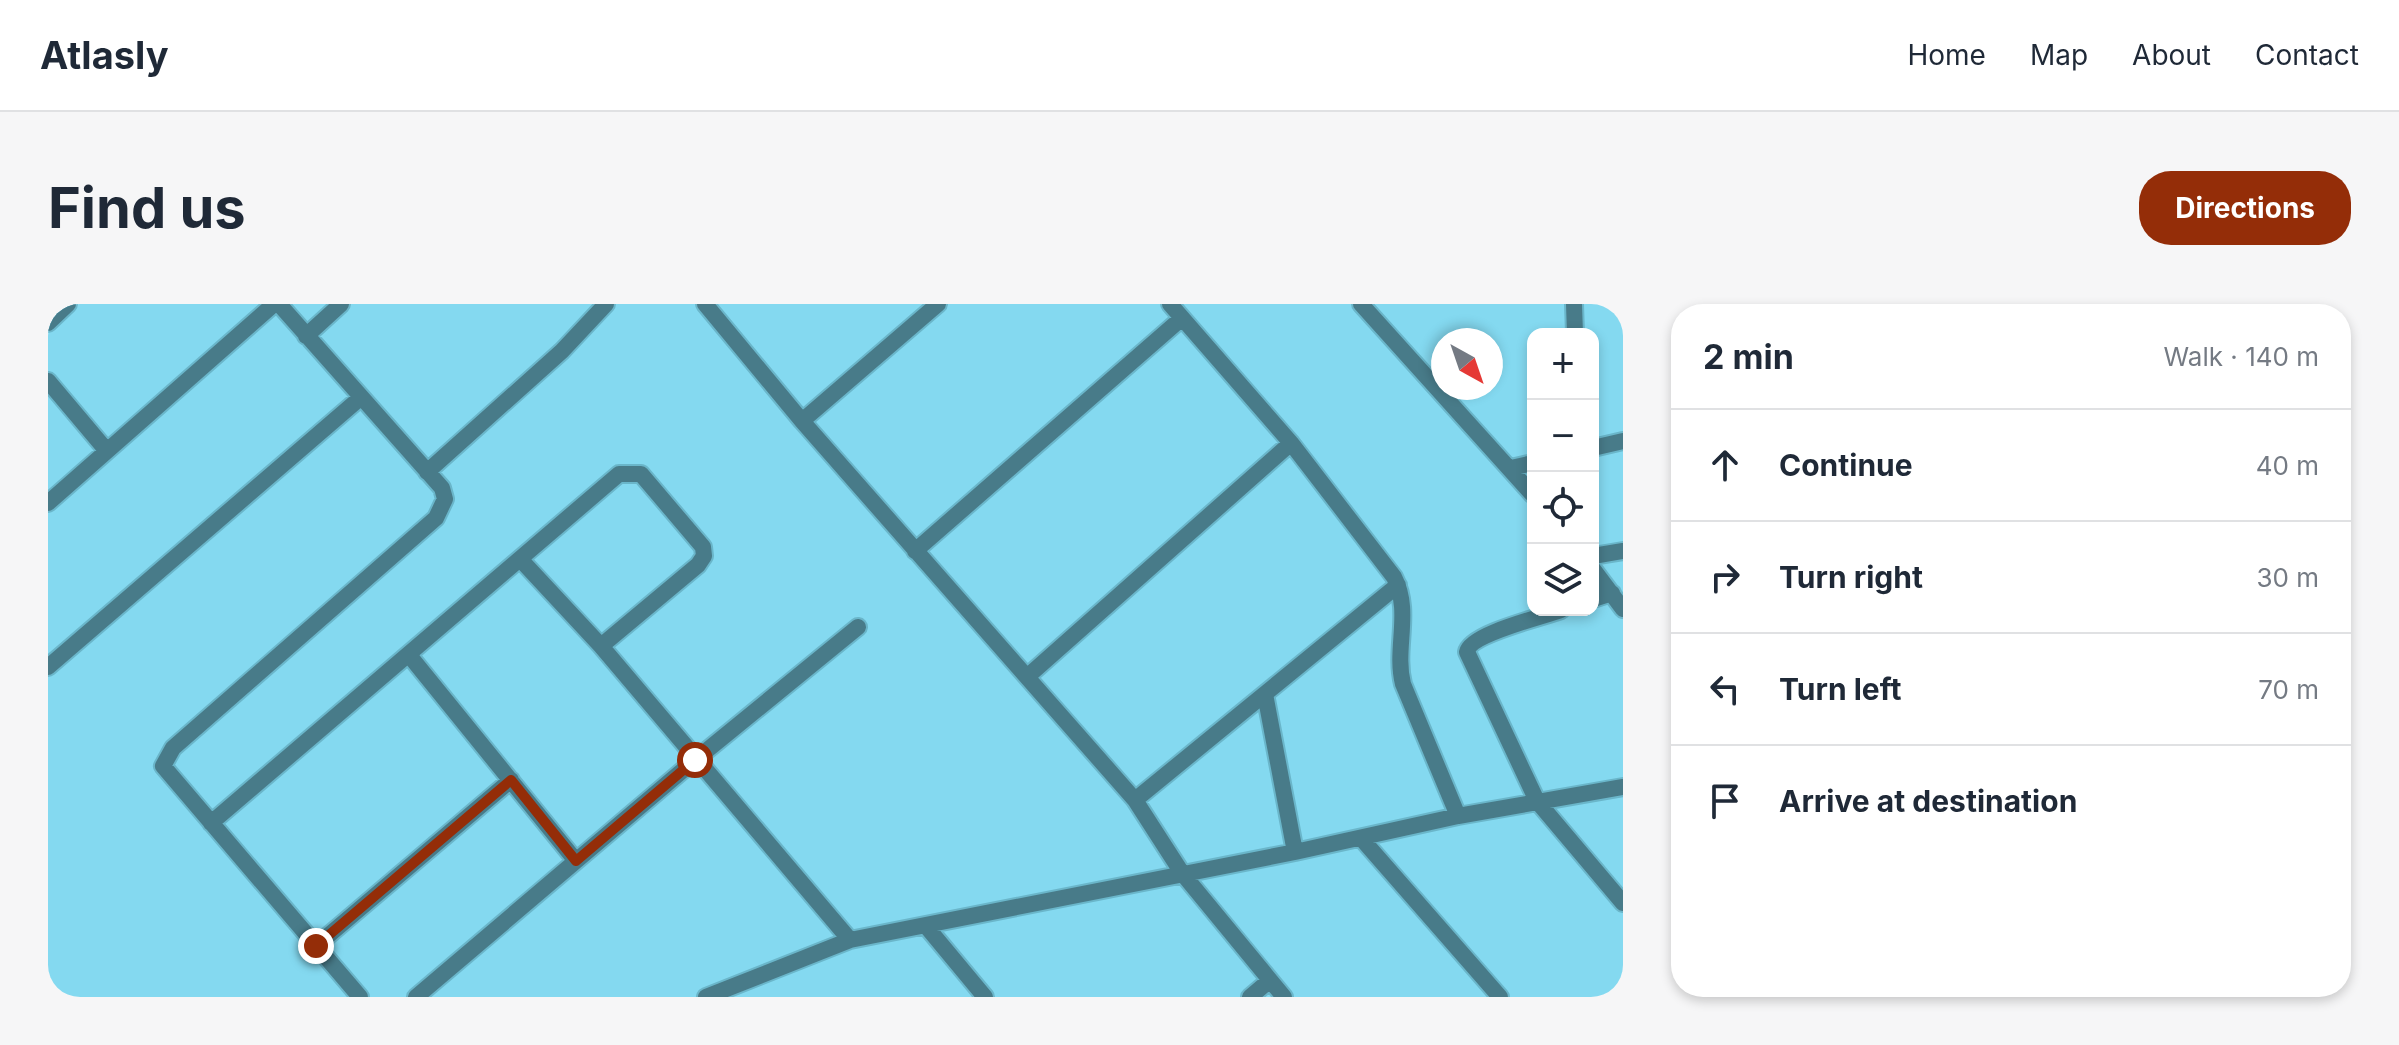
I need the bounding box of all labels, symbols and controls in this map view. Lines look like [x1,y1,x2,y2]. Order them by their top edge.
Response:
text: Atlasly [40,32,169,78]
text: Home [1907,38,1986,72]
text: Map [2030,38,2088,72]
text: About [2132,38,2211,72]
text: Contact [2255,38,2359,72]
button: Directions [2139,171,2351,245]
text: Find us [48,174,246,242]
north arrow [1431,328,1503,400]
map controls [1527,328,1599,616]
button: + [1527,328,1599,400]
text: 2 min [1703,336,1794,377]
text: Walk · 140 m [2164,341,2319,372]
button: − [1527,400,1599,472]
icon: ahead [1703,443,1747,487]
text: Continue [1779,447,1913,483]
text: 40 m [2256,450,2319,481]
button: locate [1527,472,1599,544]
button: layers [1527,544,1599,616]
icon: right [1703,555,1747,599]
text: Turn right [1779,559,1923,595]
text: 30 m [2256,562,2319,593]
icon: left [1703,667,1747,711]
text: Turn left [1779,671,1901,707]
text: 70 m [2258,674,2319,705]
route start [677,742,713,778]
icon: arrive [1703,779,1747,823]
text: Arrive at destination [1779,783,2077,819]
route end [298,928,334,964]

